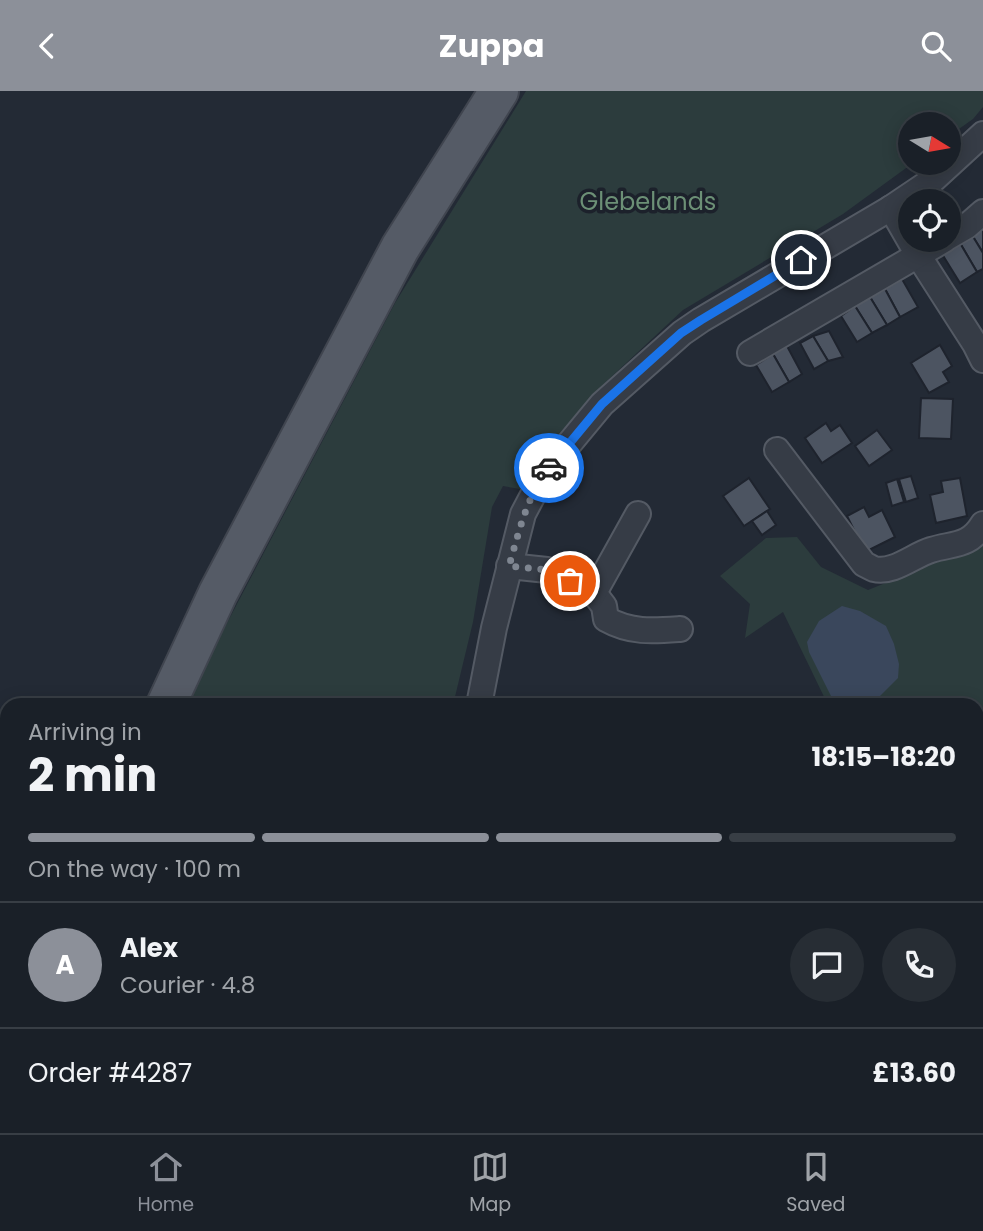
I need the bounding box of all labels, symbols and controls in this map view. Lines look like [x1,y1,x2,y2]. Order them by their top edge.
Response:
text: Zuppa [439,23,544,68]
icon: back [28,27,66,65]
icon: search [917,27,955,65]
north arrow [898,112,961,175]
map controls [898,112,961,252]
park label: Glebelands [580,185,716,218]
button: locate [898,189,961,252]
pin [771,230,831,290]
icon: home [782,241,820,279]
courier [514,433,584,503]
icon: car [530,449,568,487]
pin [540,551,600,611]
icon: bag [551,562,589,600]
text: Arriving in [28,716,142,748]
text: 18:15–18:20 [811,739,956,775]
text: 2 min [28,743,157,807]
text: On the way · 100 m [28,853,241,885]
button: chat [790,928,864,1002]
button: phone [882,928,956,1002]
text: Alex [120,930,178,966]
text: A [55,947,75,983]
text: Courier · 4.8 [120,969,255,1001]
text: Order #4287 [28,1055,192,1091]
text: £13.60 [872,1055,956,1091]
tab: Home [137,1148,194,1219]
tab: Map [469,1148,511,1219]
tab: Saved [786,1148,845,1219]

